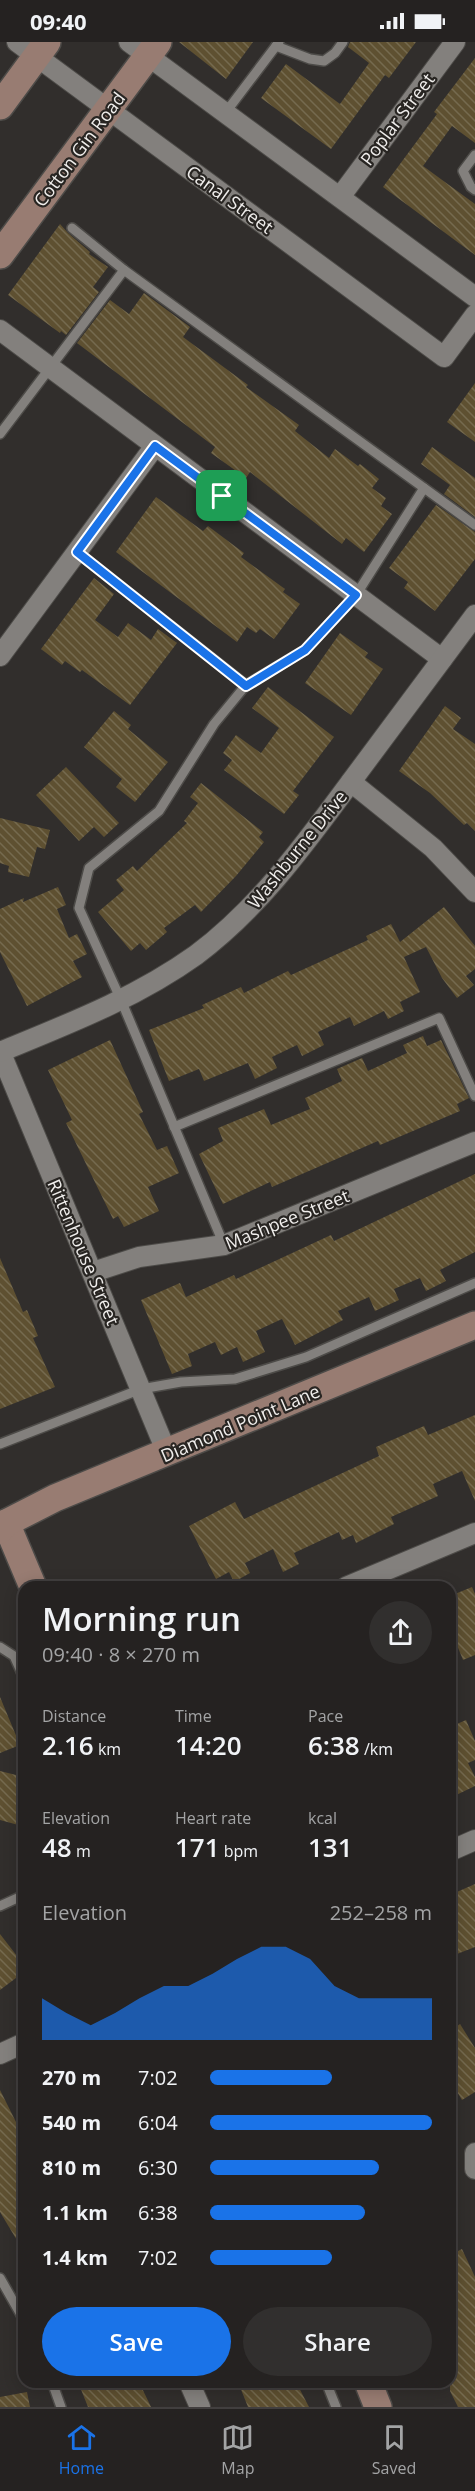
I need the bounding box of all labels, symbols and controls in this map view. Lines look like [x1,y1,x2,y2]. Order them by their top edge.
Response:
text: 09:40 [30,6,87,36]
street label: Poplar Street [354,68,440,170]
street label: Cotton Gin Road [28,87,130,211]
street label: Canal Street [182,159,278,239]
pin [196,470,247,521]
icon: arrive [205,479,238,512]
street label: Washburne Drive [242,785,352,913]
street label: Rittenhouse Street [42,1175,126,1329]
street label: Mashpee Street [221,1183,353,1255]
street label: Diamond Point Lane [157,1379,323,1467]
text: Morning run [42,1596,241,1641]
button: share [369,1601,432,1664]
text: 09:40 · 8 × 270 m [42,1641,200,1668]
text: Distance [42,1705,106,1727]
text: Time [175,1705,212,1727]
text: Pace [308,1705,343,1727]
text: 2.16 [42,1727,94,1763]
text: 14:20 [175,1727,242,1763]
text: 6:38 [308,1727,360,1763]
text: km [94,1738,121,1760]
text: /km [360,1738,393,1760]
text: Elevation [42,1807,110,1829]
text: Heart rate [175,1807,251,1829]
text: kcal [308,1807,337,1829]
text: 48 [42,1829,72,1865]
text: 171 [175,1829,220,1865]
text: 131 [308,1829,353,1865]
text: m [72,1840,91,1862]
text: bpm [220,1840,258,1862]
text: Elevation [42,1899,127,1926]
text: 252–258 m [330,1899,432,1926]
text: 270 m [42,2064,101,2091]
text: 7:02 [138,2064,178,2091]
text: 540 m [42,2109,101,2136]
text: 6:04 [138,2109,178,2136]
text: 810 m [42,2154,101,2181]
text: 6:30 [138,2154,178,2181]
text: 1.1 km [42,2199,108,2226]
text: 6:38 [138,2199,178,2226]
text: 1.4 km [42,2244,108,2271]
text: 7:02 [138,2244,178,2271]
button: Save [42,2307,231,2376]
button: Share [243,2307,432,2376]
tab: Home [59,2421,104,2479]
tab: Map [221,2421,254,2479]
tab: Saved [372,2421,416,2479]

